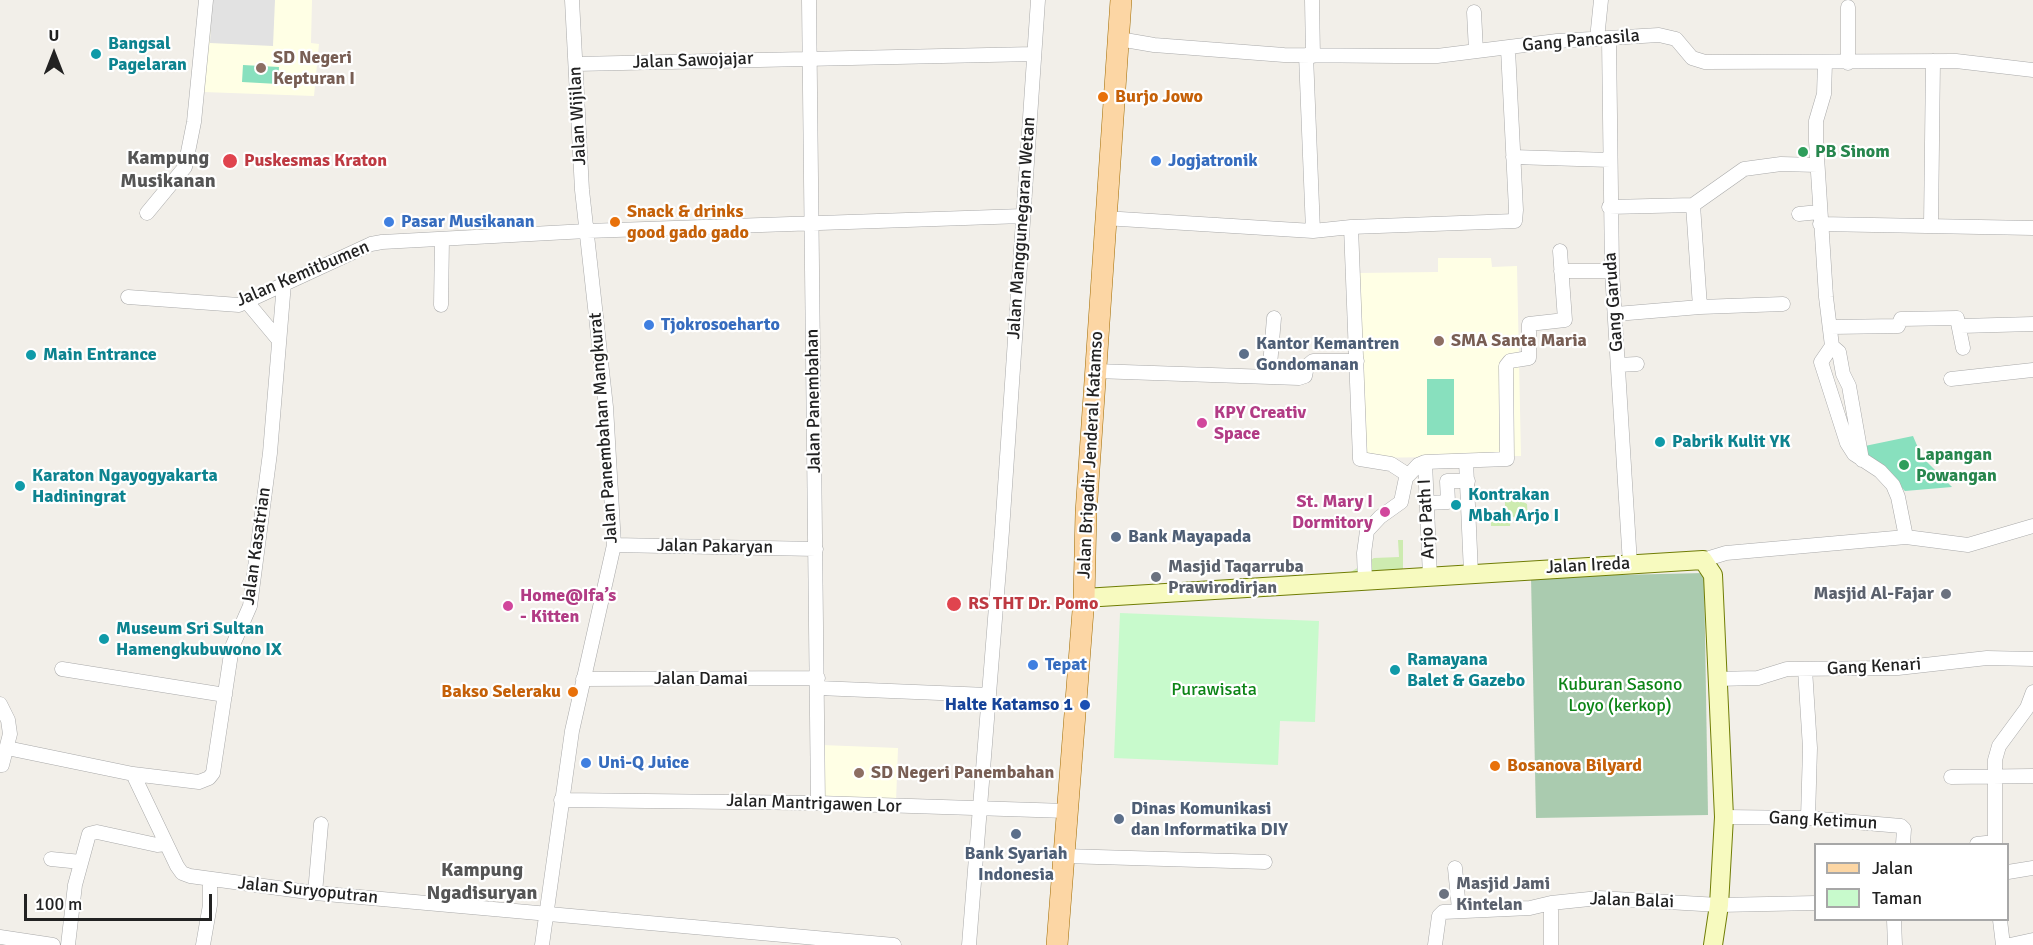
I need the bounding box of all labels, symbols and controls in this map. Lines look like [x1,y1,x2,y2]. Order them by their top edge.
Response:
north arrow [24,24,84,84]
street label: Gang Pancasila [1521,25,1641,57]
text: U [49,26,59,46]
place label: Bangsal Pagelaran [108,33,187,76]
marker: Bangsal Pagelaran [89,47,103,61]
place label: SD Negeri Kepturan I [273,47,355,90]
street label: Jalan Sawojajar [632,48,754,74]
marker: SD Negeri Kepturan I [254,61,268,75]
street label: Jalan Wijilan [565,66,591,166]
place label: Burjo Jowo [1115,86,1203,108]
marker: Burjo Jowo [1096,90,1110,104]
street label: Jalan Manggunegaran Wetan [1003,116,1041,340]
place label: PB Sinom [1815,141,1890,163]
marker: PB Sinom [1796,145,1810,159]
district label: Kampung Musikanan [120,147,216,194]
place label: Puskesmas Kraton [244,150,387,172]
place label: Jogjatronik [1168,150,1258,172]
marker: Puskesmas Kraton [221,152,239,170]
marker: Jogjatronik [1149,154,1163,168]
place label: Snack & drinks good gado gado [627,201,749,244]
place label: Pasar Musikanan [401,211,535,233]
marker: Pasar Musikanan [382,215,396,229]
marker: Snack & drinks good gado gado [608,215,622,229]
street label: Jalan Kemitbumen [233,236,373,312]
street label: Gang Garuda [1600,251,1628,353]
street label: Jalan Panembahan Mangkurat [585,312,623,544]
place label: Tjokrosoeharto [661,314,780,336]
marker: Tjokrosoeharto [642,318,656,332]
street label: Jalan Panembahan [802,329,826,473]
place label: SMA Santa Maria [1451,330,1587,352]
street label: Jalan Brigadir Jenderal Katamso [1074,331,1108,579]
place label: Kantor Kemantren Gondomanan [1256,333,1399,376]
marker: SMA Santa Maria [1432,334,1446,348]
place label: Main Entrance [43,344,157,366]
marker: Kantor Kemantren Gondomanan [1237,347,1251,361]
marker: Main Entrance [24,348,38,362]
place label: KPY Creativ Space [1214,402,1306,444]
marker: KPY Creativ Space [1195,416,1209,430]
place label: Pabrik Kulit YK [1672,431,1790,453]
marker: Pabrik Kulit YK [1653,435,1667,449]
place label: Lapangan Powangan [1916,444,1997,486]
marker: Lapangan Powangan [1897,458,1911,472]
place label: Karaton Ngayogyakarta Hadiningrat [32,465,218,508]
street label: Arjo Path I [1414,478,1440,560]
marker: Karaton Ngayogyakarta Hadiningrat [13,479,27,493]
place label: Kontrakan Mbah Arjo I [1468,484,1559,526]
street label: Jalan Kasatrian [238,486,276,606]
place label: St. Mary I Dormitory [1292,491,1373,534]
marker: Kontrakan Mbah Arjo I [1449,498,1463,512]
marker: St. Mary I Dormitory [1378,505,1392,519]
place label: Bank Mayapada [1128,526,1251,548]
marker: Bank Mayapada [1109,530,1123,544]
street label: Jalan Pakaryan [657,535,773,559]
street label: Jalan Ireda [1545,553,1631,579]
place label: Masjid Taqarruba Prawirodirjan [1168,556,1304,598]
marker: Masjid Taqarruba Prawirodirjan [1149,570,1163,584]
place label: Masjid Al-Fajar [1814,583,1934,605]
place label: Home@Ifa’s - Kitten [520,585,616,628]
marker: Masjid Al-Fajar [1939,587,1953,601]
place label: RS THT Dr. Pomo [968,593,1098,615]
marker: RS THT Dr. Pomo [945,595,963,613]
marker: Home@Ifa’s - Kitten [501,599,515,613]
place label: Museum Sri Sultan Hamengkubuwono IX [116,618,282,660]
marker: Museum Sri Sultan Hamengkubuwono IX [97,632,111,646]
place label: Ramayana Balet & Gazebo [1407,649,1525,692]
place label: Tepat [1045,654,1087,676]
street label: Gang Kenari [1826,654,1922,680]
marker: Tepat [1026,658,1040,672]
marker: Ramayana Balet & Gazebo [1388,663,1402,677]
street label: Jalan Damai [654,668,748,690]
park label: Kuburan Sasono Loyo (kerkop) [1558,674,1682,716]
park label: Purawisata [1171,679,1257,701]
place label: Bakso Seleraku [441,681,561,703]
marker: Bakso Seleraku [566,685,580,699]
place label: Halte Katamso 1 [945,694,1073,716]
marker: Halte Katamso 1 [1078,698,1092,712]
place label: Uni-Q Juice [598,752,689,774]
place label: Bosanova Bilyard [1507,755,1642,777]
marker: Uni-Q Juice [579,756,593,770]
marker: Bosanova Bilyard [1488,759,1502,773]
place label: SD Negeri Panembahan [871,762,1054,784]
marker: SD Negeri Panembahan [852,766,866,780]
street label: Jalan Mantrigawen Lor [726,790,902,818]
place label: Dinas Komunikasi dan Informatika DIY [1131,798,1288,840]
street label: Gang Ketimun [1768,807,1878,835]
marker: Dinas Komunikasi dan Informatika DIY [1112,812,1126,826]
marker: Bank Syariah Indonesia [1009,827,1023,841]
place label: Bank Syariah Indonesia [964,843,1068,886]
legend [1814,843,2009,921]
text: Jalan [1872,857,1913,879]
district label: Kampung Ngadisuryan [427,859,537,906]
street label: Jalan Suryoputran [237,873,379,909]
place label: Masjid Jami Kintelan [1456,873,1550,916]
scale bar [27,882,214,920]
marker: Masjid Jami Kintelan [1437,887,1451,901]
text: Taman [1872,887,1922,909]
street label: Jalan Balai [1589,889,1675,913]
text: 100 m [35,893,82,915]

